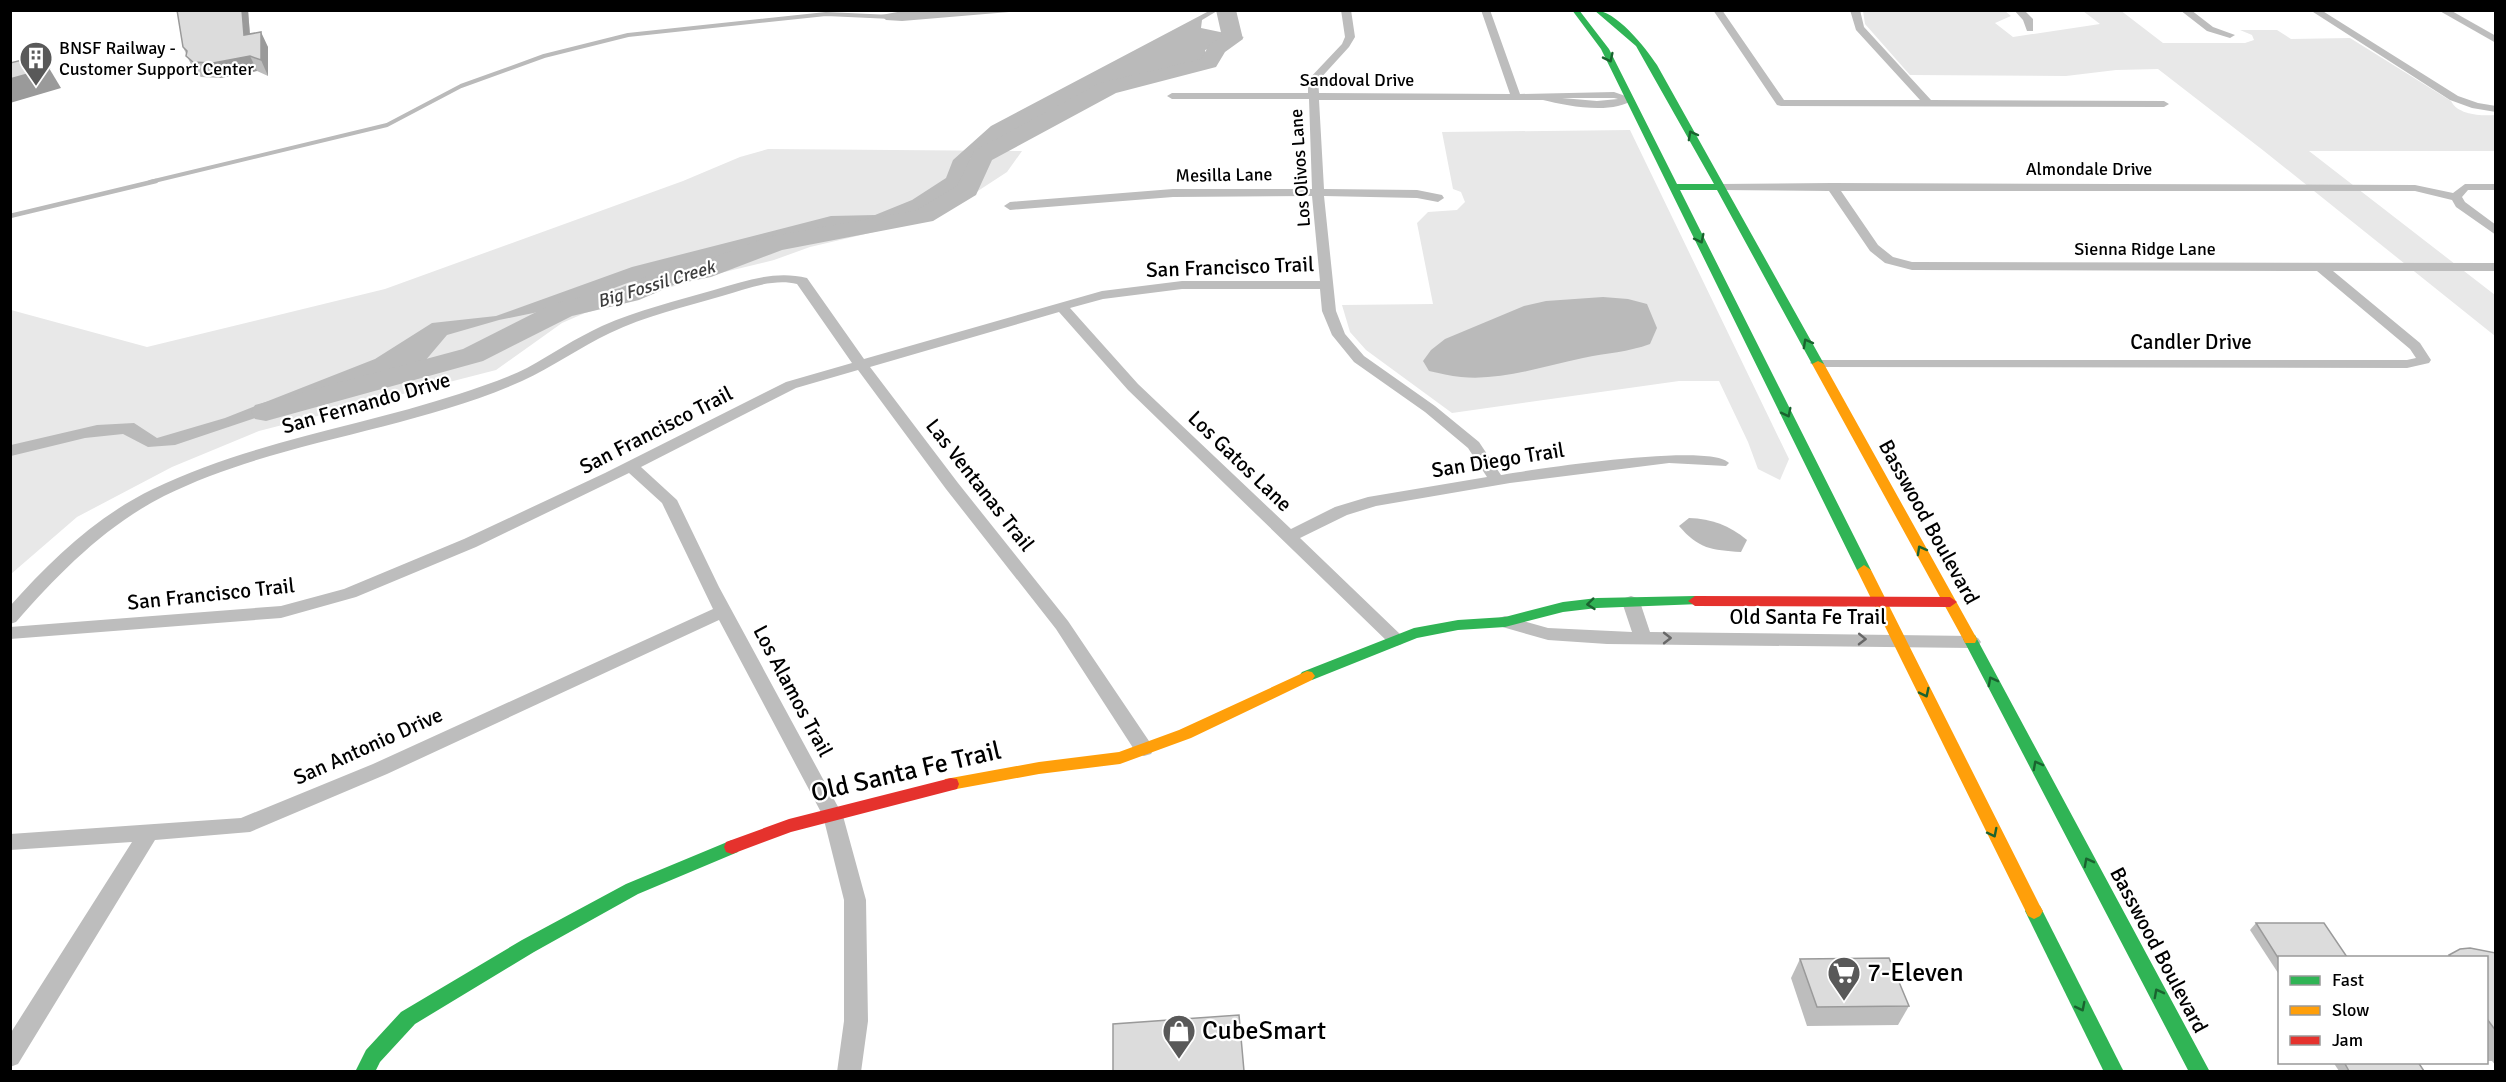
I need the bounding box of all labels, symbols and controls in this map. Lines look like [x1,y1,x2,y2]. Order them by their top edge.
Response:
place label: BNSF Railway - Customer Support Center [59,37,254,80]
building icon: BNSF Railway - Customer Support Center [18,40,54,87]
one-way arrow [1601,51,1613,62]
street label: Sandoval Drive [1300,69,1414,91]
street label: Los Olivos Lane [1285,108,1315,228]
one-way arrow [1688,131,1699,142]
street label: Almondale Drive [2026,158,2152,180]
street label: Mesilla Lane [1175,163,1273,187]
one-way arrow [1692,233,1704,244]
street label: Sienna Ridge Lane [2074,238,2216,260]
street label: San Francisco Trail [1145,251,1315,283]
water label: Big Fossil Creek [595,255,719,312]
street label: Candler Drive [2130,329,2252,355]
one-way arrow [1803,339,1814,349]
street label: San Fernando Drive [279,366,453,440]
street label: San Francisco Trail [575,380,737,480]
street label: Los Gatos Lane [1183,405,1297,517]
one-way arrow [1779,407,1791,418]
street label: Las Ventanas Trail [920,413,1040,557]
street label: Basswood Boulevard [1873,435,1985,609]
street label: San Diego Trail [1430,437,1566,483]
one-way arrow [1917,546,1928,557]
street label: San Francisco Trail [126,572,296,616]
one-way arrow [1586,597,1596,610]
street label: Old Santa Fe Trail [1730,604,1886,630]
street label: Los Alamos Trail [747,621,839,761]
one-way arrow [1663,632,1672,644]
one-way arrow [1858,633,1867,646]
one-way arrow [1988,677,1999,687]
one-way arrow [1918,686,1929,697]
street label: San Antonio Drive [289,701,447,791]
street label: Old Santa Fe Trail [808,735,1004,809]
one-way arrow [2033,761,2044,772]
one-way arrow [1986,826,1998,837]
one-way arrow [2084,857,2096,868]
street label: Basswood Boulevard [2104,863,2214,1037]
supermarket icon: 7-Eleven [1826,955,1862,1002]
legend [2278,956,2488,1064]
place label: 7-Eleven [1867,957,1964,989]
text: Fast [2332,969,2364,991]
one-way arrow [2154,989,2165,999]
text: Slow [2332,999,2369,1021]
one-way arrow [2074,1000,2086,1011]
shop icon: CubeSmart [1161,1013,1197,1060]
place label: CubeSmart [1202,1015,1326,1047]
text: Jam [2332,1029,2363,1051]

